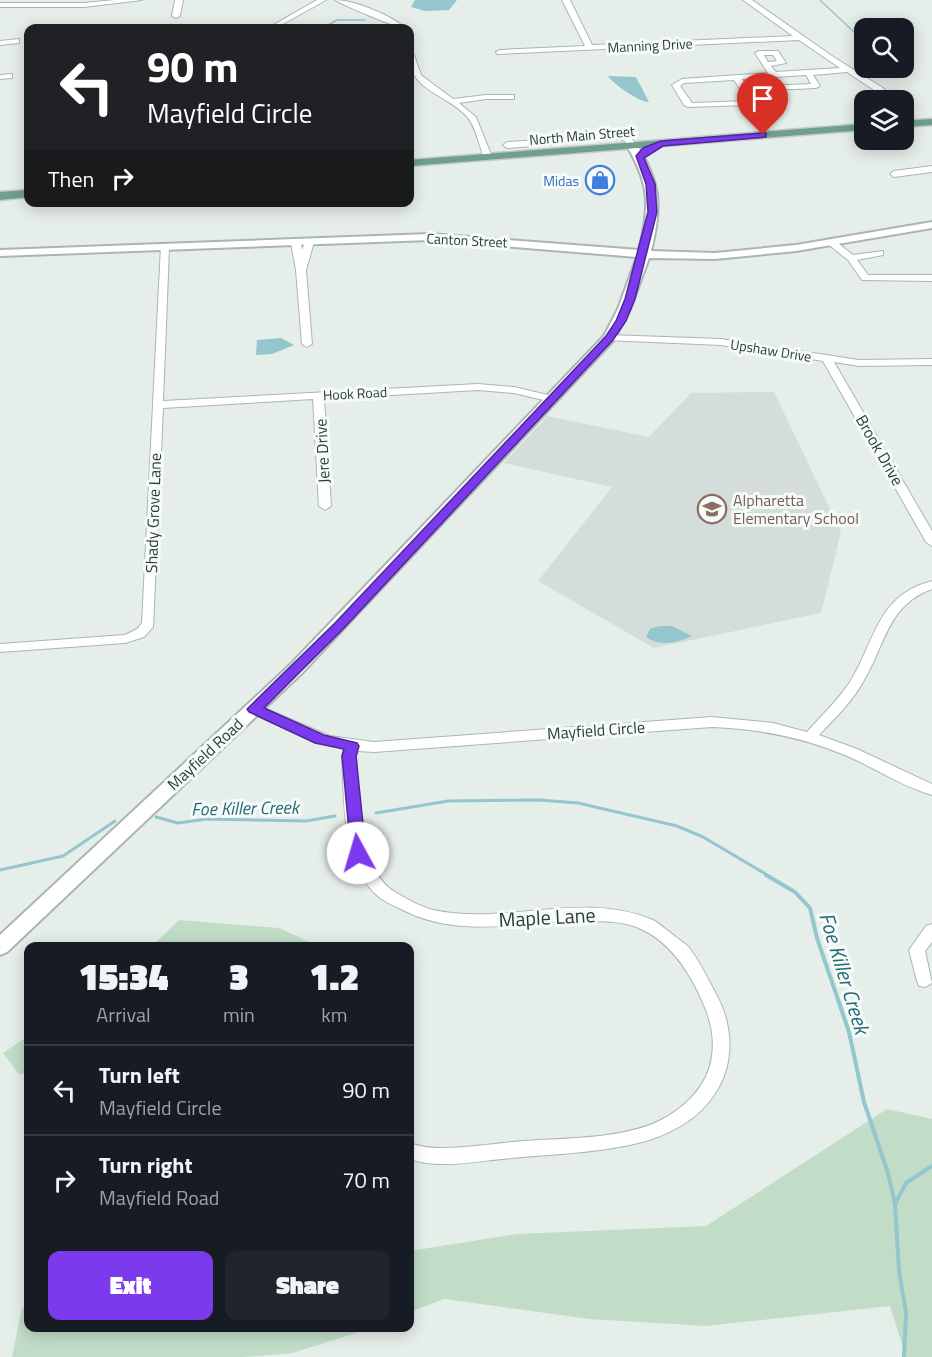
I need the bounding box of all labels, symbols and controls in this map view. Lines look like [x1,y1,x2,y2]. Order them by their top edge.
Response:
map controls [854,18,914,150]
button: search [854,18,914,78]
street label: Manning Drive [607,32,693,58]
text: 90 m [147,34,239,98]
icon: left [48,48,126,126]
pin [737,73,788,135]
icon: arrive [746,82,779,115]
button: layers [854,90,914,150]
text: Mayfield Circle [147,92,312,133]
street label: North Main Street [528,120,636,150]
text: Then [48,162,94,196]
icon: right [106,162,139,195]
shop icon: Midas [584,164,616,196]
place label: Midas [543,170,579,191]
street label: Canton Street [426,227,508,253]
street label: Upshaw Drive [729,333,813,367]
street label: Hook Road [322,381,388,405]
street label: Brook Drive [850,410,910,490]
street label: Jere Drive [308,418,336,484]
street label: Shady Grove Lane [139,453,167,573]
place label: Alpharetta Elementary School [733,488,859,530]
school or university icon: Alpharetta Elementary School [696,493,728,525]
street label: Mayfield Road [162,712,248,796]
street label: Mayfield Circle [546,715,646,745]
water label: Foe Killer Creek [191,794,301,822]
position arrow [326,821,390,885]
street label: Maple Lane [498,899,596,935]
water label: Foe Killer Creek [811,908,879,1040]
text: 15:34 [79,949,168,1004]
text: 3 [229,949,249,1004]
text: 1.2 [310,949,359,1004]
text: Arrival [96,999,151,1030]
text: min [223,999,255,1030]
text: km [321,999,348,1030]
text: Turn left [99,1058,180,1092]
text: 90 m [342,1073,390,1107]
icon: left [48,1074,81,1107]
text: Mayfield Circle [99,1092,222,1123]
text: Turn right [99,1148,193,1182]
text: 70 m [342,1163,390,1197]
icon: right [48,1164,81,1197]
text: Mayfield Road [99,1182,219,1213]
button: Exit [48,1251,213,1320]
button: Share [225,1251,390,1320]

